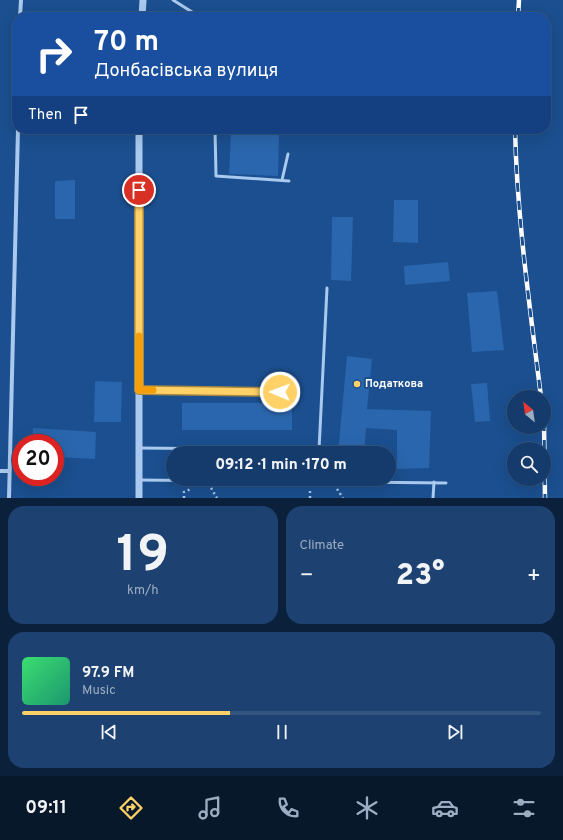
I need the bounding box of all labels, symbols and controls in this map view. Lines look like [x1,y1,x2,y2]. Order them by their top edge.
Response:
text: 70 m [94,25,159,61]
icon: right [28,28,80,80]
text: Донбасівська вулиця [94,60,278,83]
icon: arrive [70,104,92,126]
text: Then [28,106,62,125]
pin [122,173,156,207]
icon: arrive [128,179,150,201]
position arrow [259,371,301,413]
place label: Податкова [365,377,423,391]
marker: Податкова [352,379,362,389]
north arrow [507,390,551,434]
map controls [507,390,551,486]
speed limit sign: 20 [12,434,64,486]
button: search [507,442,551,486]
text: 09:12 · 1 min · 170 m [215,456,347,475]
text: 19 [116,524,169,590]
text: Climate [300,538,344,554]
text: 23° [396,558,445,595]
text: − [300,563,314,590]
text: + [527,563,541,590]
text: km/h [127,583,159,599]
text: 97.9 FM [82,664,134,683]
text: Music [82,683,116,699]
icon: previous [98,721,120,743]
icon: pause [271,721,293,743]
icon: next [444,721,466,743]
icon: directions [117,794,145,822]
icon: music [196,794,224,822]
icon: phone [274,794,302,822]
icon: climate [353,794,381,822]
icon: car [431,794,459,822]
icon: filters [510,794,538,822]
text: 09:11 [25,797,67,820]

